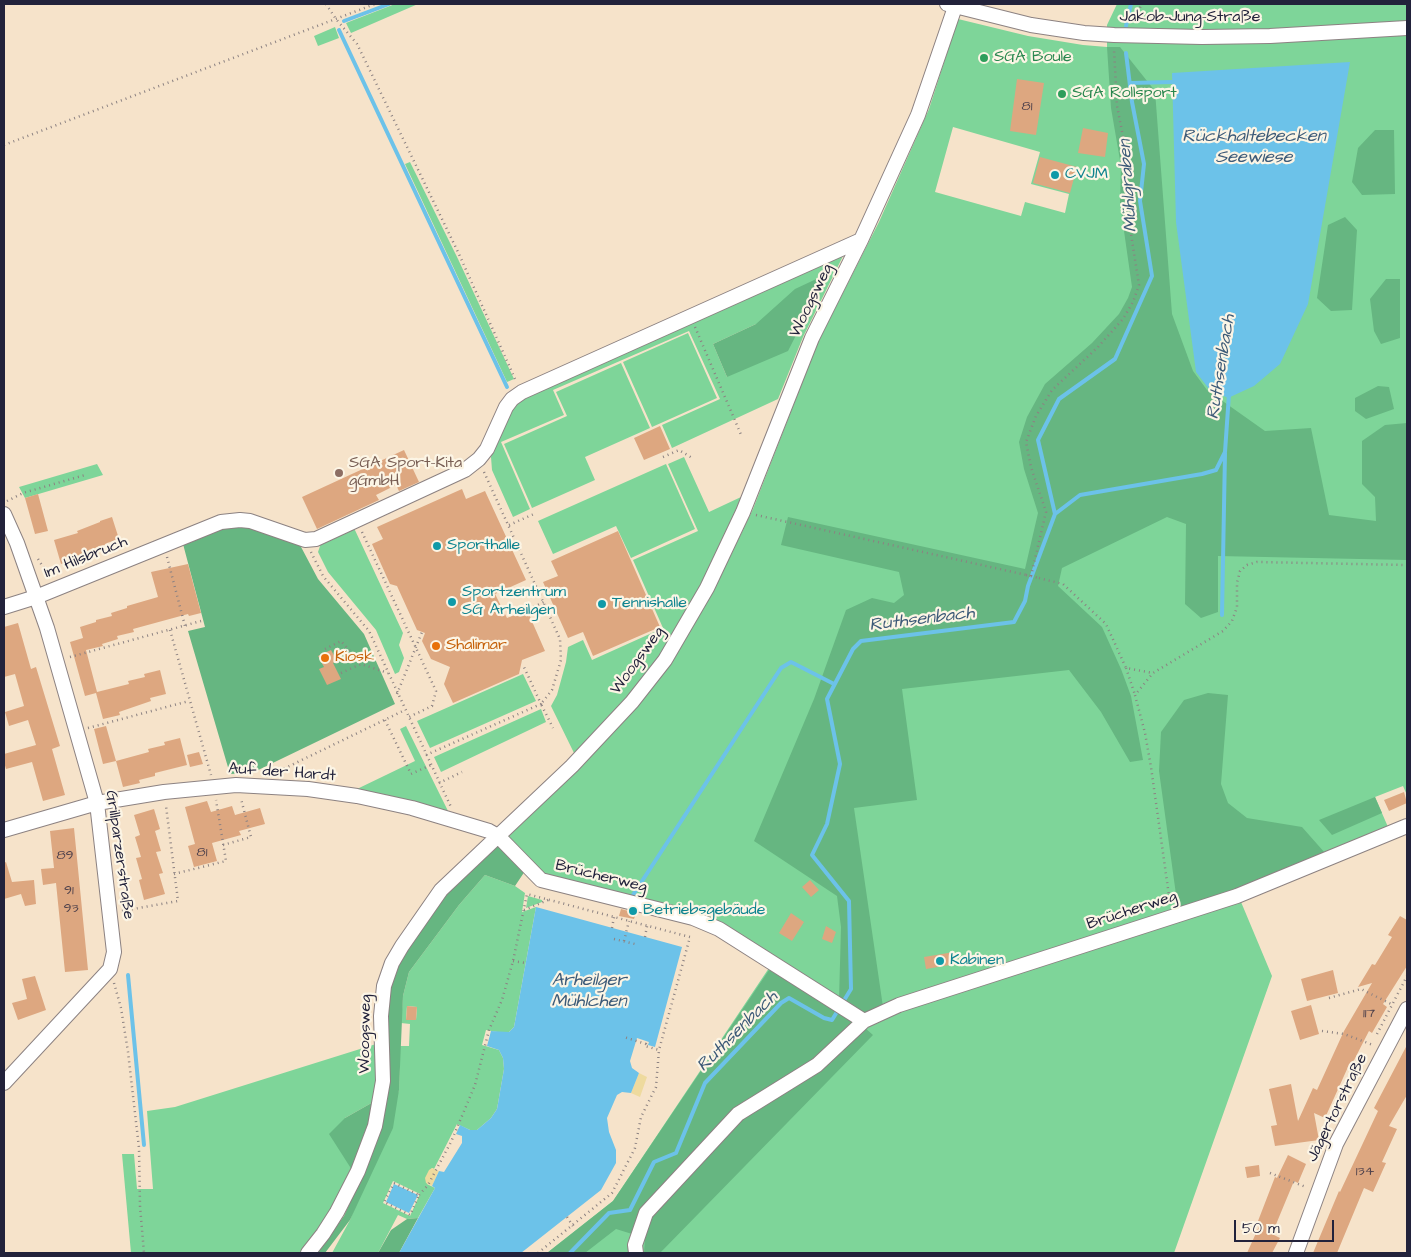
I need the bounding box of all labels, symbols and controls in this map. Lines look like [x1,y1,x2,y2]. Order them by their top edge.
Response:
street label: Jakob-Jung-Straße [1120,8,1260,28]
place label: SGA Boule [994,48,1072,68]
marker: SGA Boule [978,52,990,64]
place label: SGA Rollsport [1072,84,1177,104]
marker: SGA Rollsport [1056,88,1068,100]
house number: 81 [1022,99,1032,115]
water label: Rückhaltebecken Seewiese [1182,126,1326,168]
water label: Mühlgraben [1115,139,1143,233]
place label: CVJM [1065,165,1108,185]
marker: CVJM [1049,169,1061,181]
street label: Woogsweg [786,261,838,341]
water label: Ruthsenbach [1203,313,1241,421]
place label: SGA Sport-Kita gGmbH [349,454,462,492]
marker: SGA Sport-Kita gGmbH [333,467,345,479]
street label: Im Hilsbruch [42,533,130,583]
place label: Sporthalle [447,536,520,556]
marker: Sporthalle [431,540,443,552]
place label: Sportzentrum SG Arheilgen [462,583,566,621]
place label: Tennishalle [612,594,687,614]
marker: Sportzentrum SG Arheilgen [446,596,458,608]
marker: Tennishalle [596,598,608,610]
water label: Ruthsenbach [868,603,976,637]
street label: Woogsweg [607,623,669,699]
place label: Shalimar [446,636,507,656]
marker: Shalimar [430,640,442,652]
place label: Kiosk [335,648,374,668]
marker: Kiosk [319,652,331,664]
street label: Auf der Hardt [228,760,336,786]
street label: Grillparzerstraße [100,789,138,921]
house number: 81 [197,845,207,861]
house number: 89 [56,848,74,864]
street label: Brücherweg [553,856,649,898]
house number: 91 [64,883,74,899]
street label: Brücherweg [1084,887,1180,935]
house number: 93 [63,901,79,917]
place label: Betriebsgebäude [643,901,765,921]
marker: Betriebsgebäude [627,905,639,917]
place label: Kabinen [950,951,1004,971]
marker: Kabinen [934,955,946,967]
water label: Arheilger Mühlchen [552,970,626,1012]
water label: Ruthsenbach [693,987,783,1077]
street label: Woogsweg [356,994,376,1074]
house number: 117 [1363,1006,1375,1022]
street label: Jägertorstraße [1303,1051,1373,1165]
house number: 134 [1356,1164,1374,1180]
scale bar [1236,1210,1336,1242]
text: 50 m [1242,1218,1280,1239]

